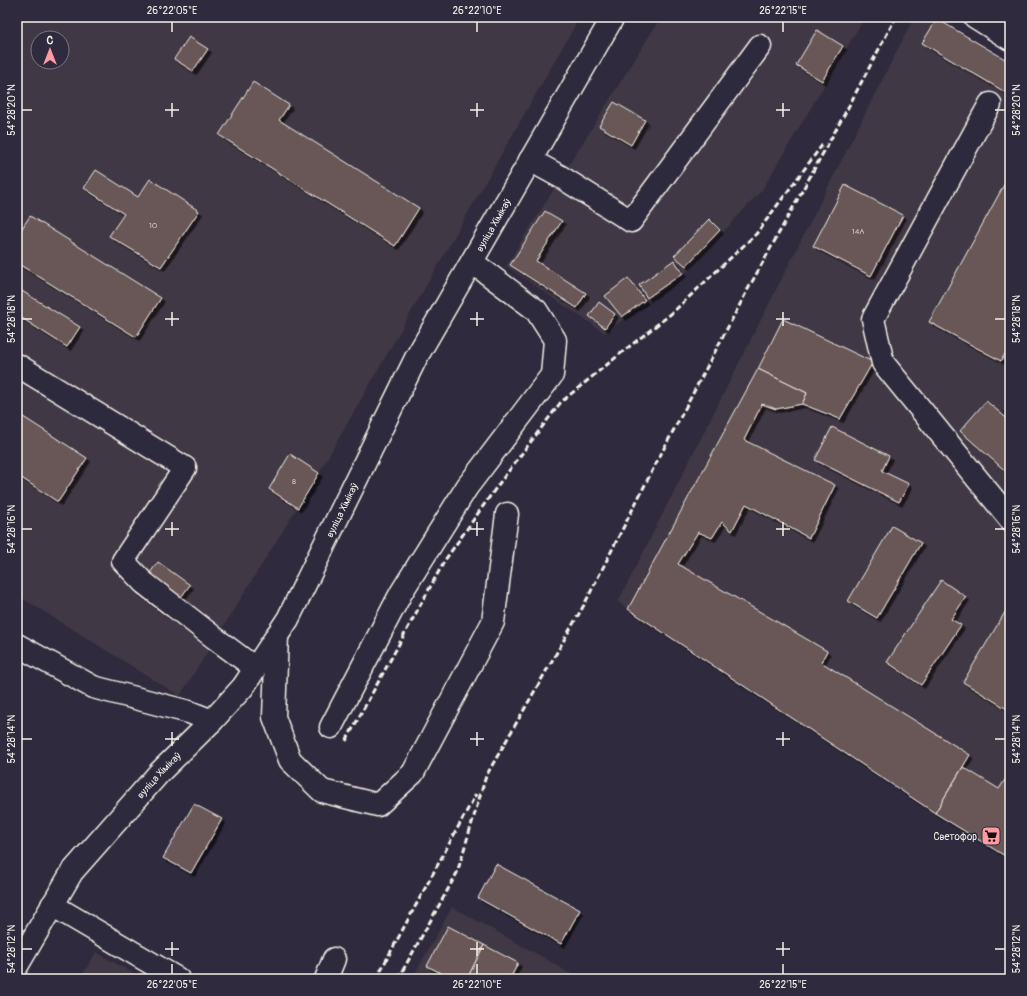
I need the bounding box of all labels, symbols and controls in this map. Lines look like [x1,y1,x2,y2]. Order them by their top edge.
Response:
text: 26°22'05"E [147,5,197,17]
text: 26°22'10"E [453,5,501,17]
text: 26°22'15"E [759,5,807,17]
north arrow [30,30,70,70]
text: С [47,34,54,47]
text: 54°28'20"N [6,84,18,136]
text: 54°28'20"N [1011,84,1023,136]
street label: вуліца Хімікаў [474,196,514,254]
house number: 10 [149,221,158,230]
house number: 14А [852,227,864,236]
text: 54°28'18"N [6,295,18,343]
text: 54°28'18"N [1011,295,1023,343]
house number: 8 [292,477,296,486]
street label: вуліца Хімікаў [324,481,361,539]
text: 54°28'16"N [6,504,18,553]
text: 54°28'16"N [1011,504,1023,553]
text: 54°28'14"N [6,714,18,763]
text: 54°28'14"N [1011,714,1023,763]
street label: вуліца Хімікаў [135,749,184,801]
supermarket icon: Светофор [980,825,1002,847]
place label: Светофор [933,831,977,843]
text: 54°28'12"N [6,924,18,973]
text: 54°28'12"N [1011,924,1023,973]
text: 26°22'05"E [147,979,197,991]
text: 26°22'10"E [453,979,501,991]
text: 26°22'15"E [759,979,807,991]

